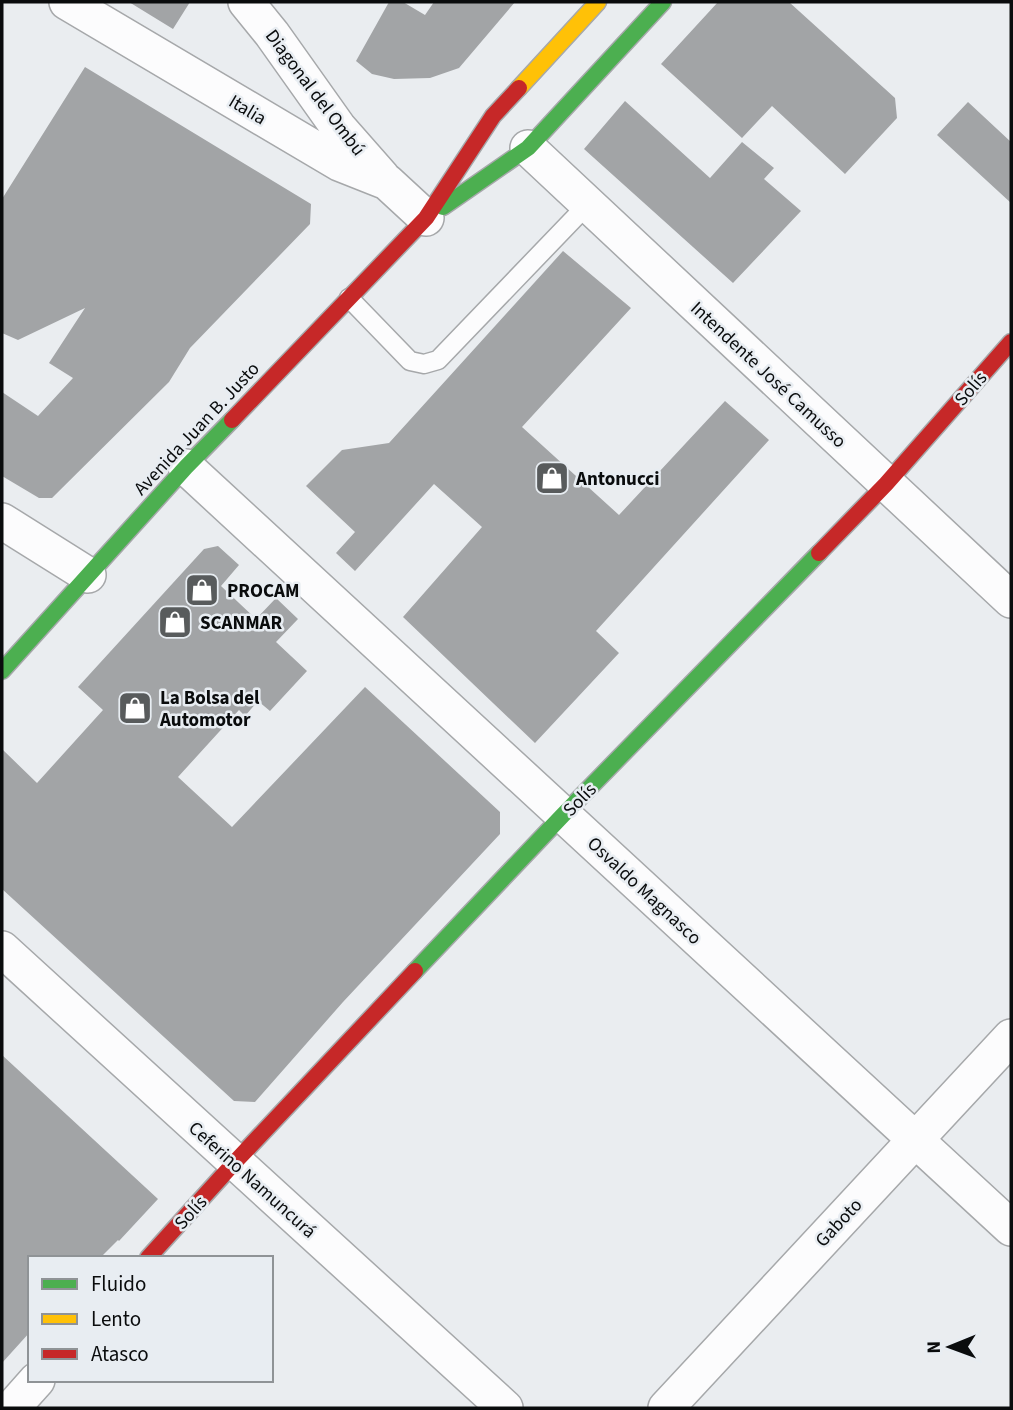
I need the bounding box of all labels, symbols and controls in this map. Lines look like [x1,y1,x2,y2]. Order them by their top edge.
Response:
street label: Diagonal del Ombú [258,24,371,162]
street label: Italia [223,88,271,132]
street label: Intendente José Camusso [684,296,852,455]
street label: Avenida Juan B. Justo [128,356,266,502]
street label: Solís [948,366,994,412]
shop icon: Antonucci [533,459,571,497]
place label: Antonucci [575,466,659,493]
shop icon: PROCAM [183,571,221,609]
place label: PROCAM [227,578,299,605]
shop icon: SCANMAR [156,603,194,641]
place label: SCANMAR [200,610,283,637]
place label: La Bolsa del Automotor [159,685,260,734]
shop icon: La Bolsa del Automotor [116,689,154,727]
street label: Solís [557,777,603,823]
street label: Osvaldo Magnasco [581,831,707,951]
street label: Ceferino Namuncurá [182,1115,322,1245]
street label: Solís [168,1190,214,1236]
street label: Gaboto [809,1193,869,1254]
legend [28,1256,273,1382]
text: Fluido [91,1269,146,1299]
text: Lento [91,1304,141,1334]
north arrow [915,1312,985,1382]
text: Atasco [91,1339,149,1369]
text: N [921,1341,948,1354]

